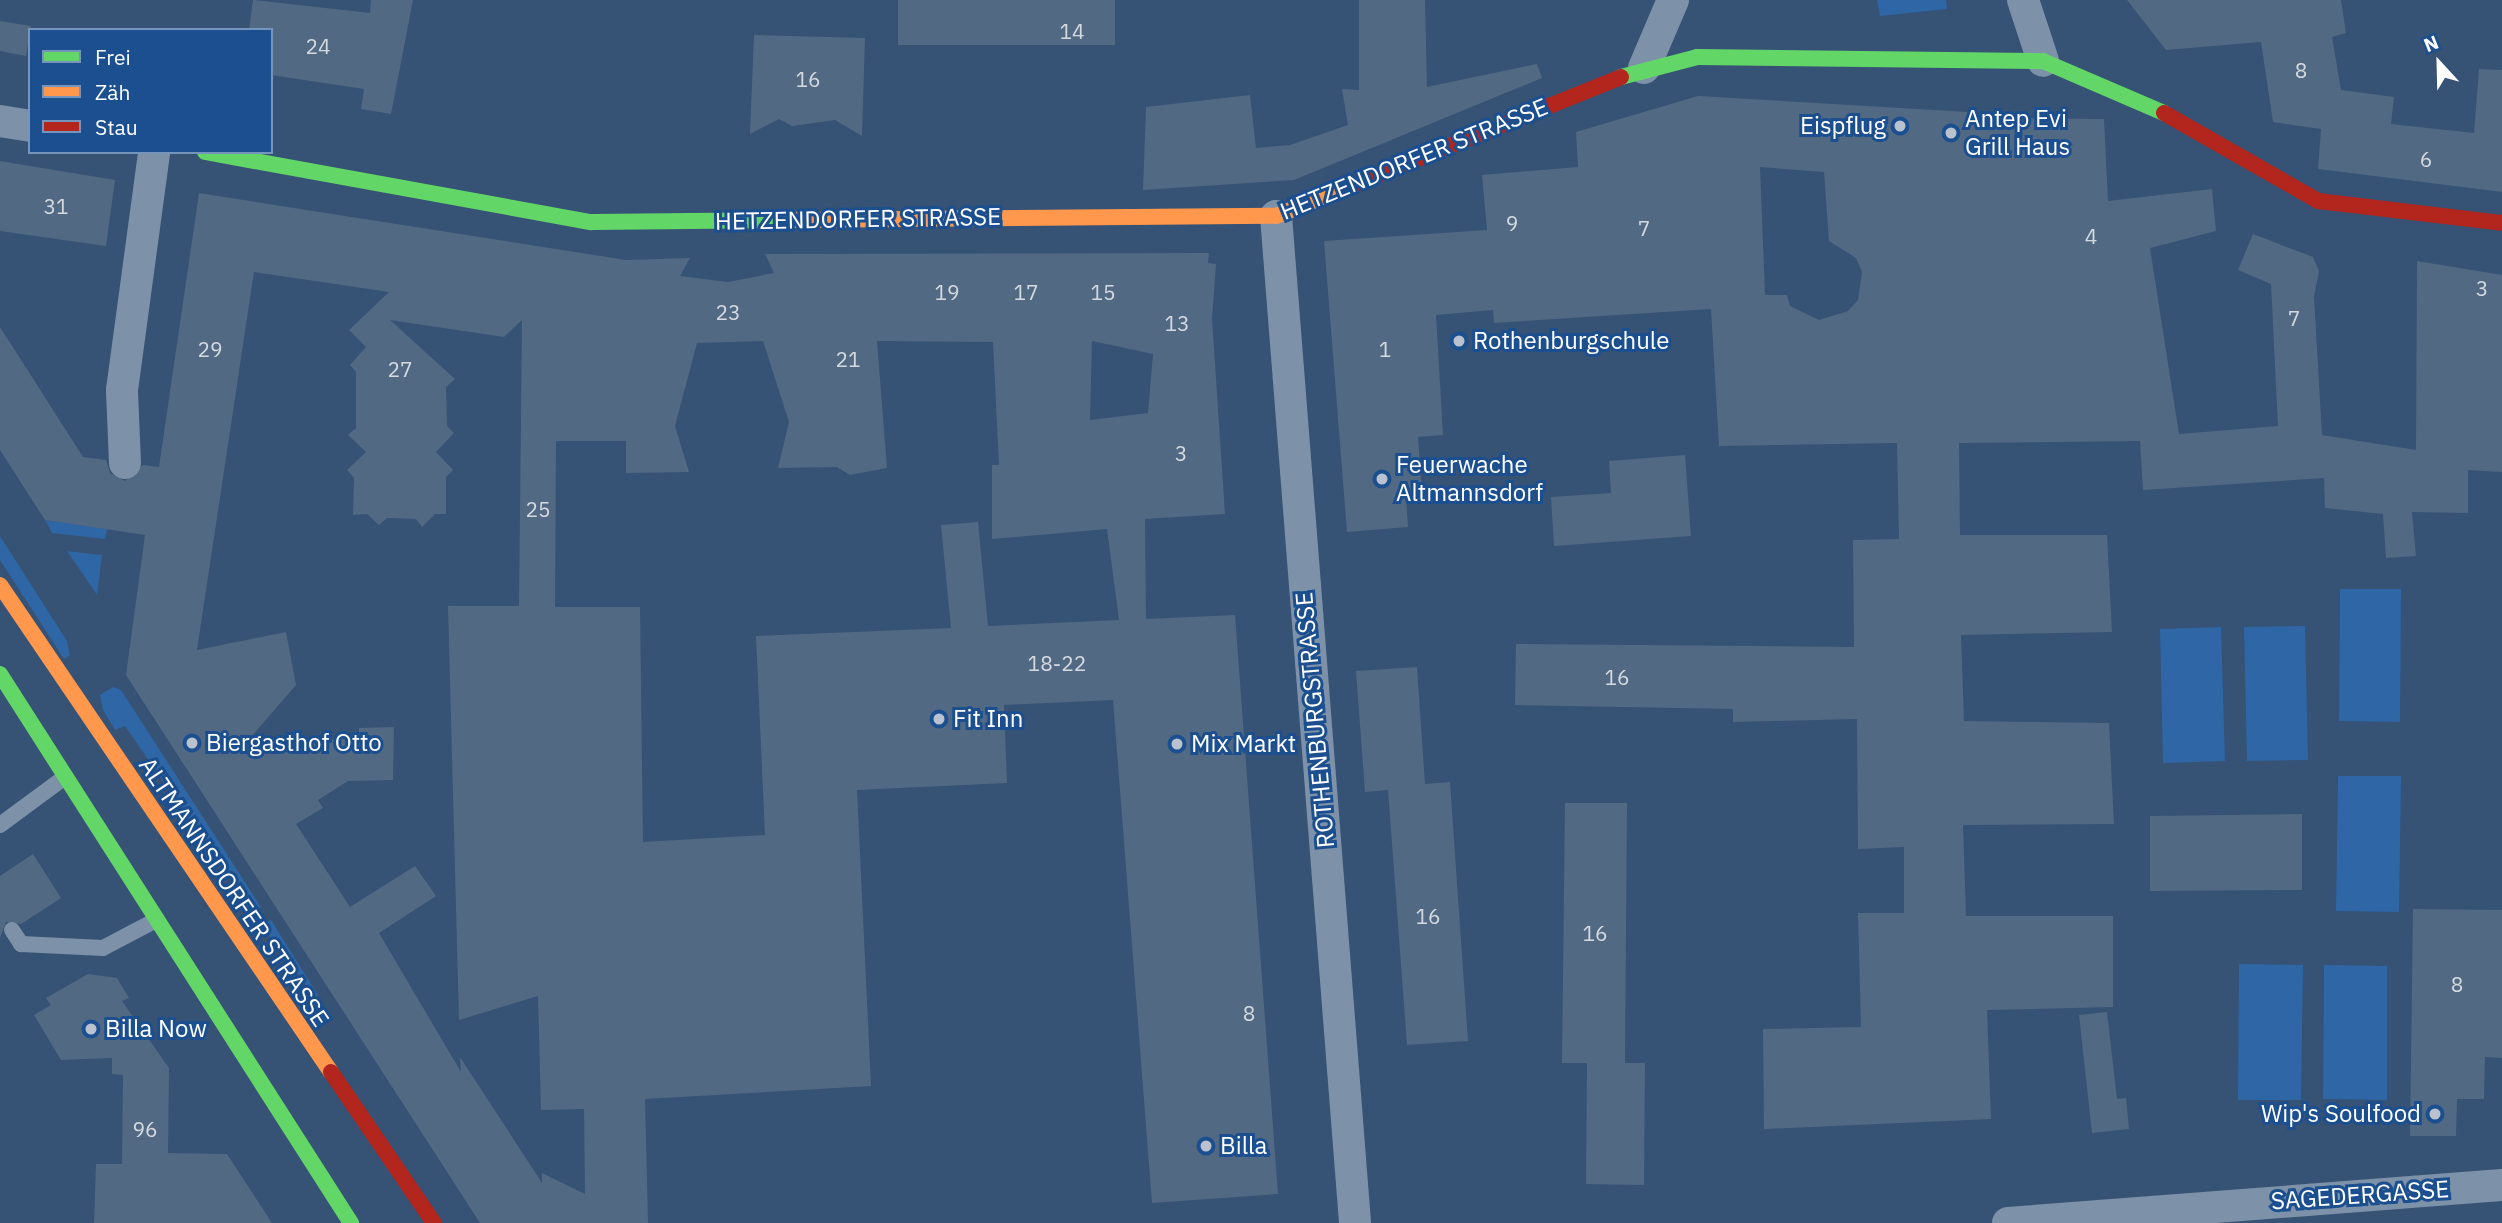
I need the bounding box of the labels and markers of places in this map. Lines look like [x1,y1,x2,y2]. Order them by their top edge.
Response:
place label: Antep Evi Grill Haus [1965,105,2070,161]
place label: Eispflug [1800,112,1886,140]
marker: Eispflug [1892,118,1908,134]
marker: Antep Evi Grill Haus [1943,125,1959,141]
place label: Rothenburgschule [1473,327,1670,355]
marker: Rothenburgschule [1451,333,1467,349]
place label: Feuerwache Altmannsdorf [1396,451,1543,507]
marker: Feuerwache Altmannsdorf [1374,471,1390,487]
place label: Fit Inn [953,705,1023,733]
marker: Fit Inn [931,711,947,727]
place label: Biergasthof Otto [206,729,382,757]
place label: Mix Markt [1191,730,1296,758]
marker: Biergasthof Otto [184,735,200,751]
marker: Mix Markt [1169,736,1185,752]
place label: Billa Now [105,1015,207,1043]
marker: Billa Now [83,1021,99,1037]
place label: Wip's Soulfood [2261,1100,2421,1128]
marker: Wip's Soulfood [2427,1106,2443,1122]
place label: Billa [1220,1132,1267,1160]
marker: Billa [1198,1138,1214,1154]

